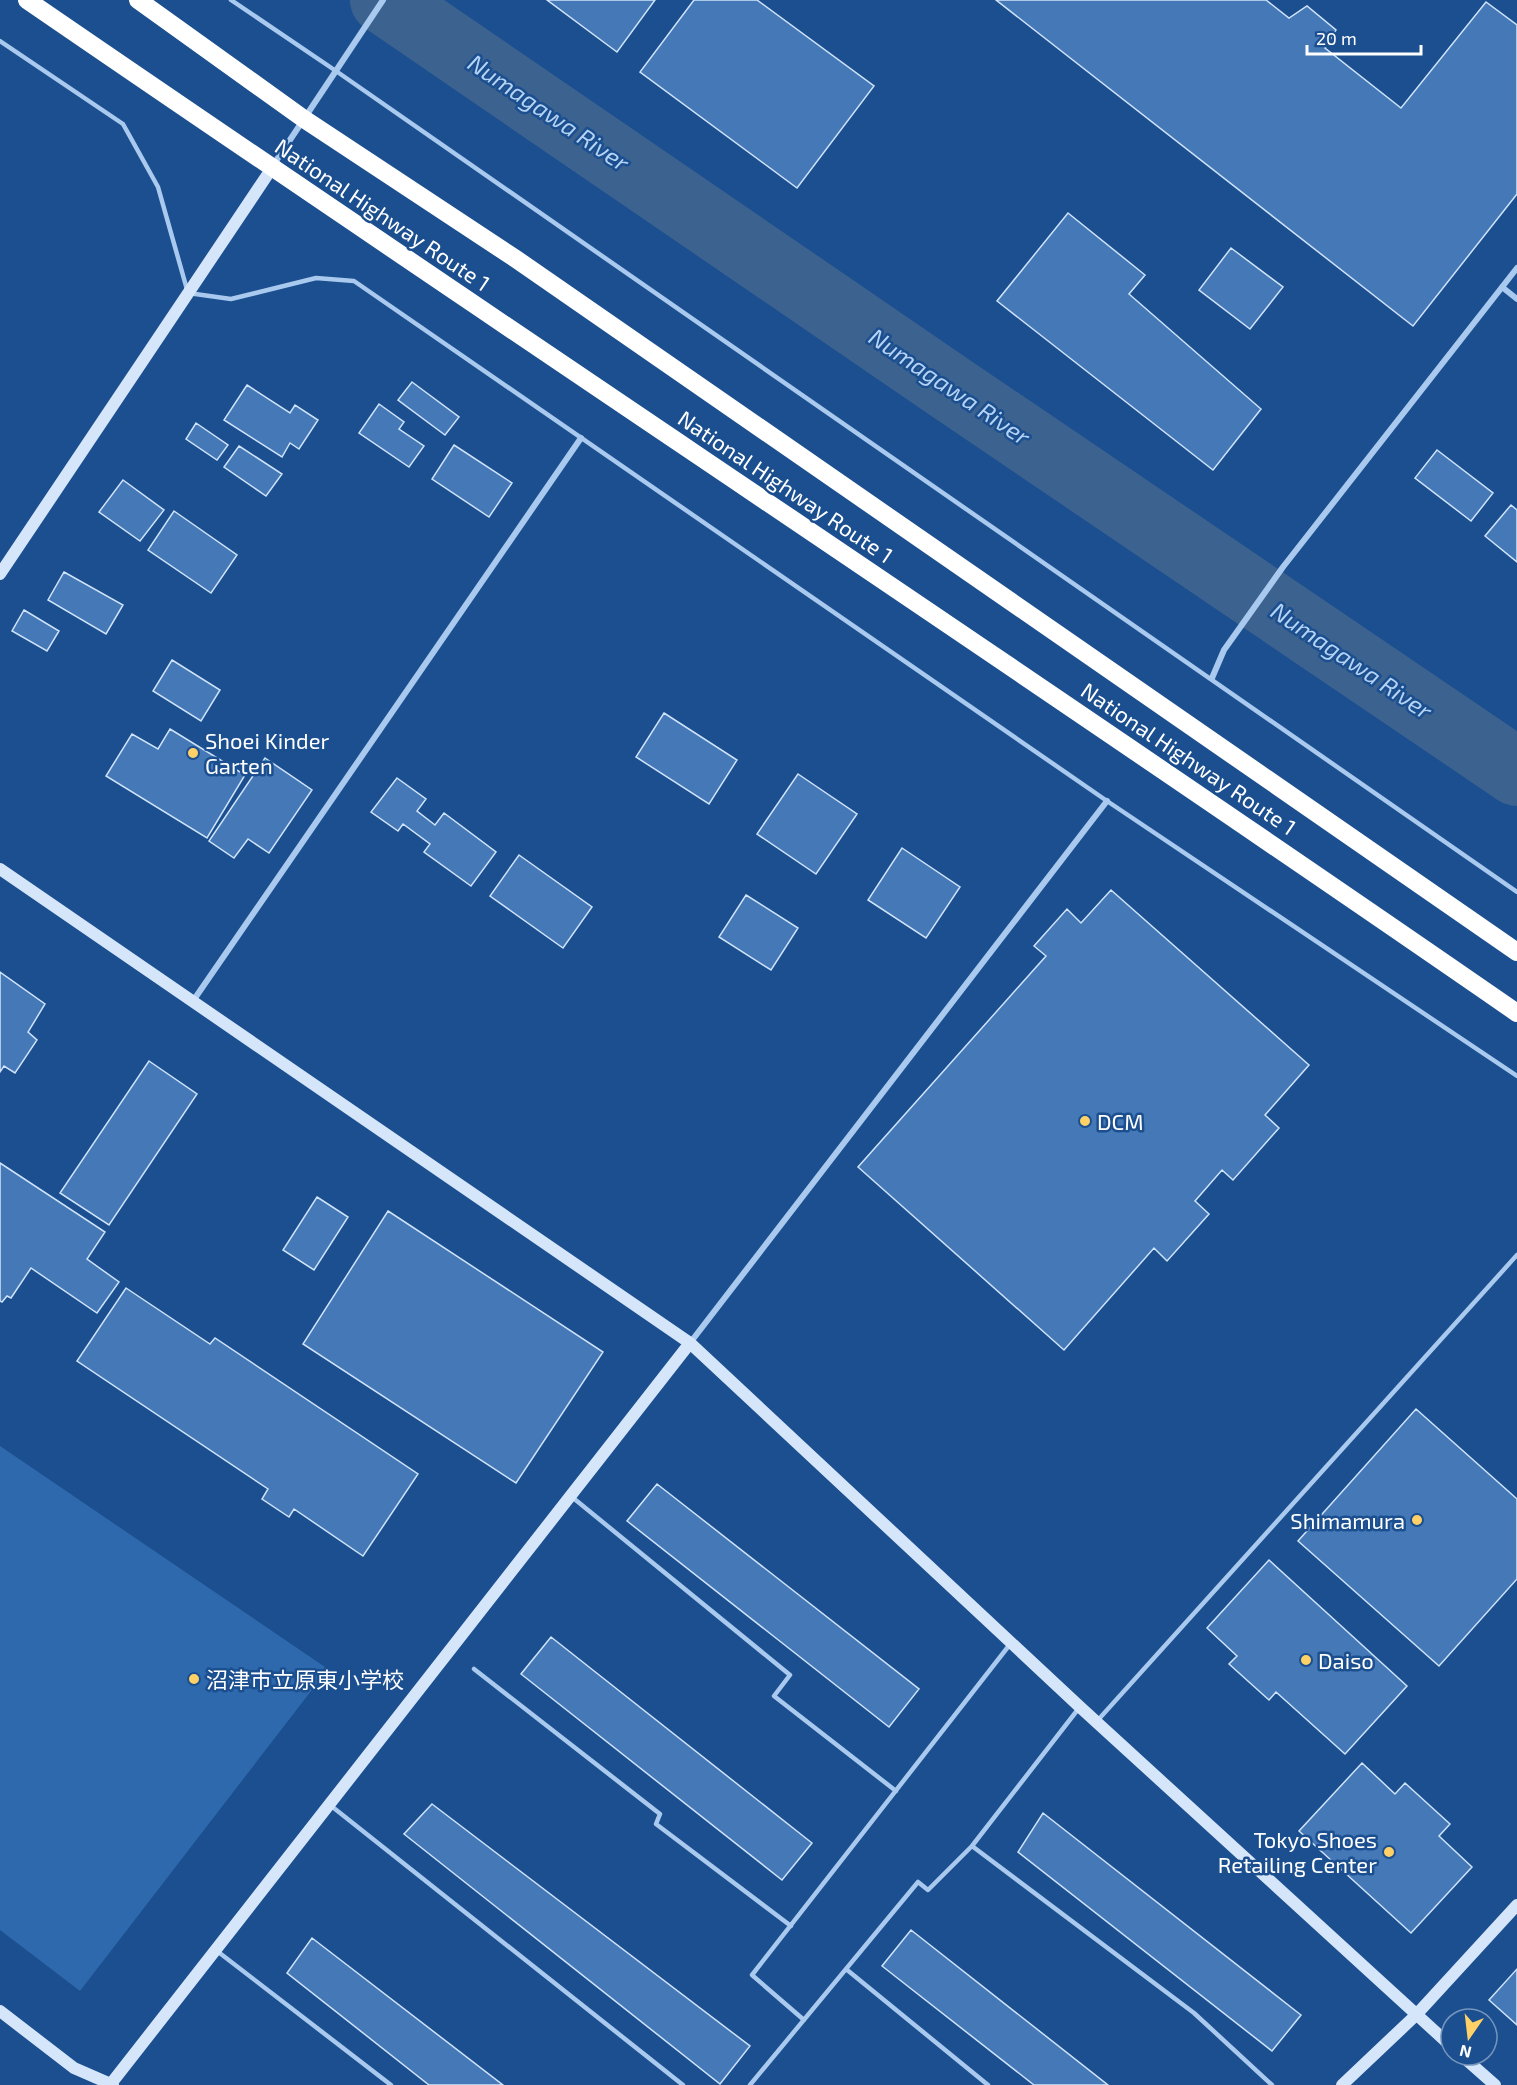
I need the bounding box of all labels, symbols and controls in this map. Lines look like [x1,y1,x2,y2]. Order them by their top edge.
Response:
scale bar [1307,18,1421,56]
text: 20 m [1316,27,1357,49]
water label: Numagawa River [463,47,635,177]
street label: National Highway Route 1 [271,132,495,296]
water label: Numagawa River [864,321,1036,451]
street label: National Highway Route 1 [674,404,898,568]
water label: Numagawa River [1266,595,1438,725]
street label: National Highway Route 1 [1077,676,1301,840]
place label: Shoei Kinder Garten [205,727,329,778]
marker: Shoei Kinder Garten [186,746,200,760]
place label: DCM [1097,1108,1143,1134]
marker: DCM [1078,1114,1092,1128]
place label: Shimamura [1290,1507,1405,1533]
marker: Shimamura [1410,1513,1424,1527]
place label: Daiso [1318,1647,1374,1673]
marker: Daiso [1299,1653,1313,1667]
place label: 沼津市立原東小学校 [206,1666,404,1692]
marker: 沼津市立原東小学校 [187,1672,201,1686]
place label: Tokyo Shoes Retailing Center [1218,1826,1377,1877]
marker: Tokyo Shoes Retailing Center [1382,1845,1396,1859]
north arrow [1439,2007,1499,2067]
text: N [1457,2041,1473,2063]

